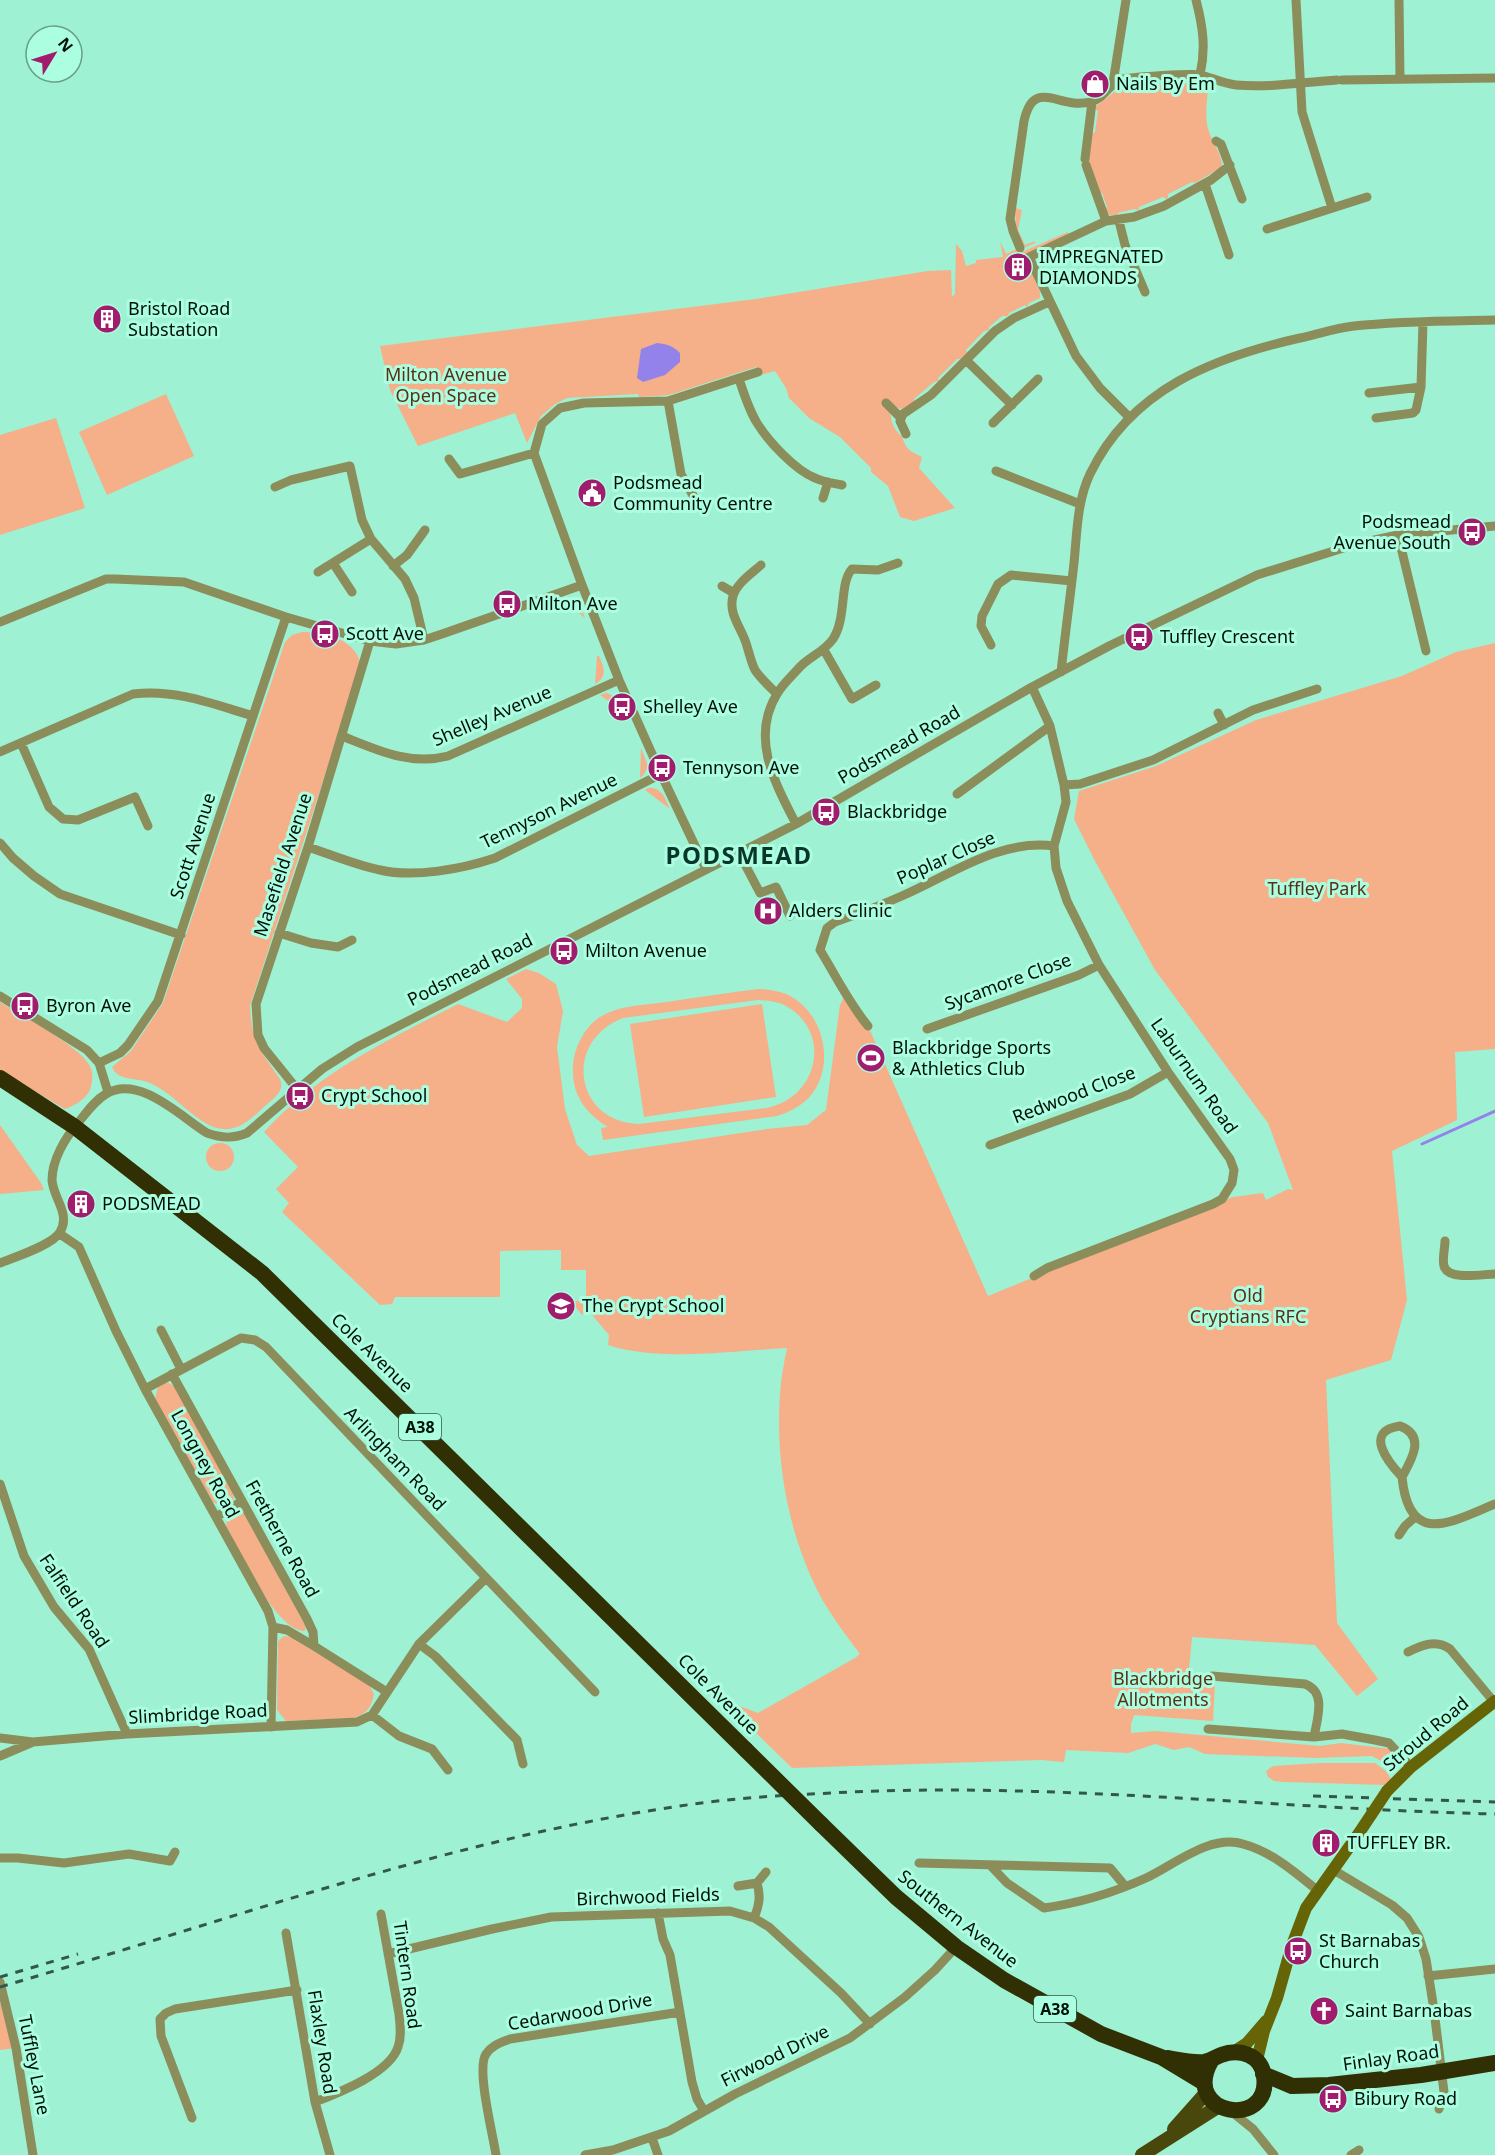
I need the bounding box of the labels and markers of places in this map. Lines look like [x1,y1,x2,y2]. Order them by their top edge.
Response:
shop icon: Nails By Em [1079,68,1111,100]
place label: Nails By Em [1116,71,1215,95]
place label: IMPREGNATED DIAMONDS [1039,244,1164,289]
building icon: IMPREGNATED DIAMONDS [1002,251,1034,283]
place label: Bristol Road Substation [128,296,230,341]
building icon: Bristol Road Substation [91,303,123,335]
place label: Podsmead Community Centre [613,470,773,515]
public building icon: Podsmead Community Centre [576,477,608,509]
place label: Podsmead Avenue South [1334,509,1451,554]
bus stop icon: Podsmead Avenue South [1456,516,1488,548]
bus stop icon: Milton Ave [491,588,523,620]
place label: Milton Ave [528,591,618,615]
bus stop icon: Scott Ave [309,618,341,650]
place label: Scott Ave [346,621,424,645]
bus stop icon: Tuffley Crescent [1123,621,1155,653]
place label: Tuffley Crescent [1160,624,1295,648]
bus stop icon: Shelley Ave [606,691,638,723]
place label: Shelley Ave [643,694,738,718]
bus stop icon: Tennyson Ave [646,752,678,784]
place label: Tennyson Ave [683,755,799,779]
bus stop icon: Blackbridge [810,796,842,828]
place label: Blackbridge [847,799,947,823]
hospital icon: Alders Clinic [752,895,784,927]
place label: Alders Clinic [789,898,893,922]
bus stop icon: Milton Avenue [548,935,580,967]
place label: Milton Avenue [585,938,707,962]
bus stop icon: Byron Ave [9,990,41,1022]
place label: Byron Ave [46,993,131,1017]
place label: Blackbridge Sports & Athletics Club [892,1035,1051,1080]
sports icon: Blackbridge Sports & Athletics Club [855,1042,887,1074]
bus stop icon: Crypt School [284,1080,316,1112]
place label: Crypt School [321,1083,427,1107]
building icon: PODSMEAD [65,1188,97,1220]
place label: PODSMEAD [102,1191,201,1215]
school or university icon: The Crypt School [545,1290,577,1322]
place label: The Crypt School [582,1293,724,1317]
building icon: TUFFLEY BR. [1310,1827,1342,1859]
place label: TUFFLEY BR. [1347,1830,1451,1854]
place label: St Barnabas Church [1319,1928,1420,1973]
bus stop icon: St Barnabas Church [1282,1935,1314,1967]
church icon: Saint Barnabas [1308,1995,1340,2027]
place label: Saint Barnabas [1345,1998,1472,2022]
bus stop icon: Bibury Road [1317,2083,1349,2115]
place label: Bibury Road [1354,2086,1457,2110]

